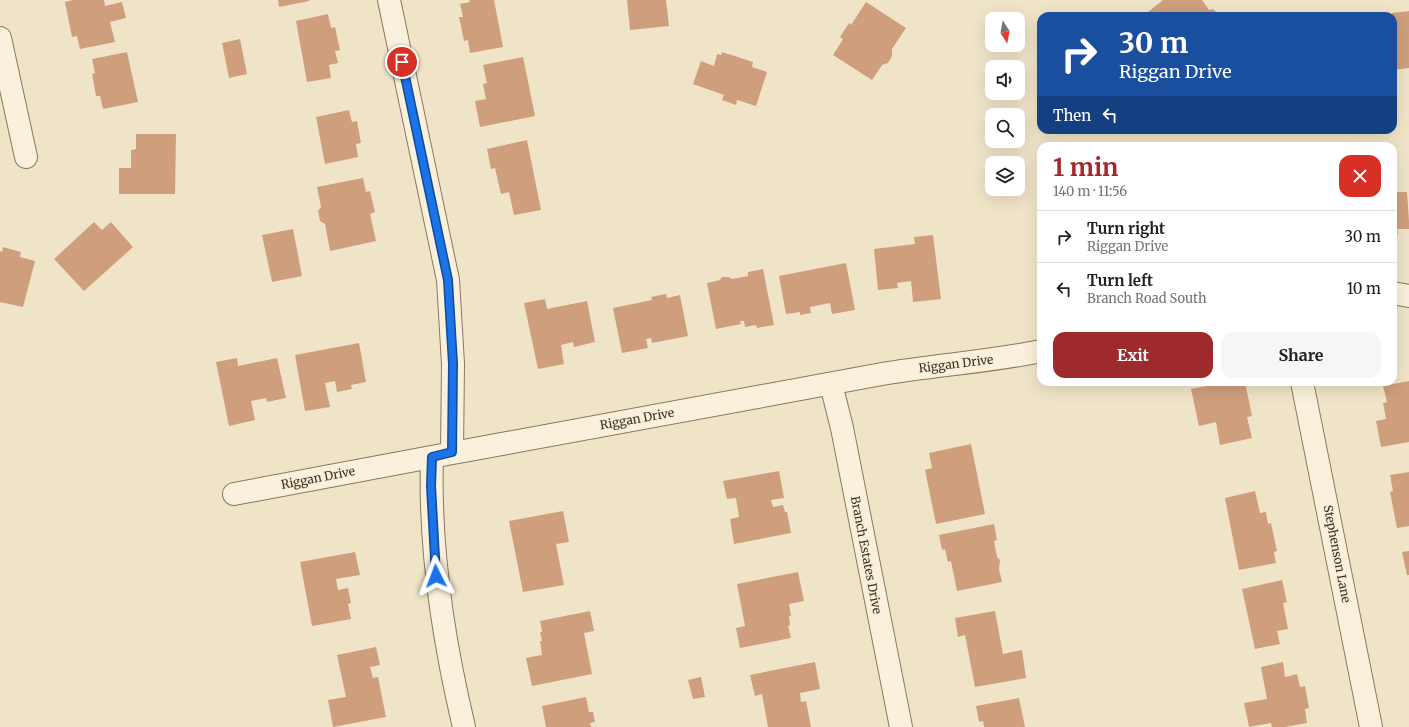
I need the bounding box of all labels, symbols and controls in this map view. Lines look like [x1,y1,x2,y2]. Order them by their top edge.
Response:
north arrow [985,12,1025,52]
map controls [985,12,1025,196]
text: 30 m [1119,25,1188,61]
icon: right [1053,28,1105,80]
pin [385,45,419,79]
icon: arrive [391,51,413,73]
button: sound [985,60,1025,100]
text: Riggan Drive [1119,60,1232,83]
icon: left [1099,104,1121,126]
text: Then [1053,106,1091,125]
button: search [985,108,1025,148]
text: 1 min [1053,152,1118,183]
button: close [1339,155,1381,197]
button: layers [985,156,1025,196]
text: 140 m · 11:56 [1053,183,1127,200]
text: Turn right [1087,219,1165,238]
icon: right [1053,226,1075,248]
text: 30 m [1344,227,1381,246]
text: Riggan Drive [1087,238,1168,255]
text: Turn left [1087,271,1153,290]
icon: left [1053,278,1075,300]
text: 10 m [1347,279,1381,298]
text: Branch Road South [1087,290,1207,307]
button: Exit [1053,332,1213,378]
button: Share [1221,332,1381,378]
street label: Riggan Drive [918,351,994,376]
street label: Riggan Drive [599,405,675,432]
street label: Riggan Drive [280,463,356,492]
street label: Branch Estates Drive [848,495,885,615]
street label: Stephenson Lane [1321,504,1354,604]
position arrow [415,555,457,597]

